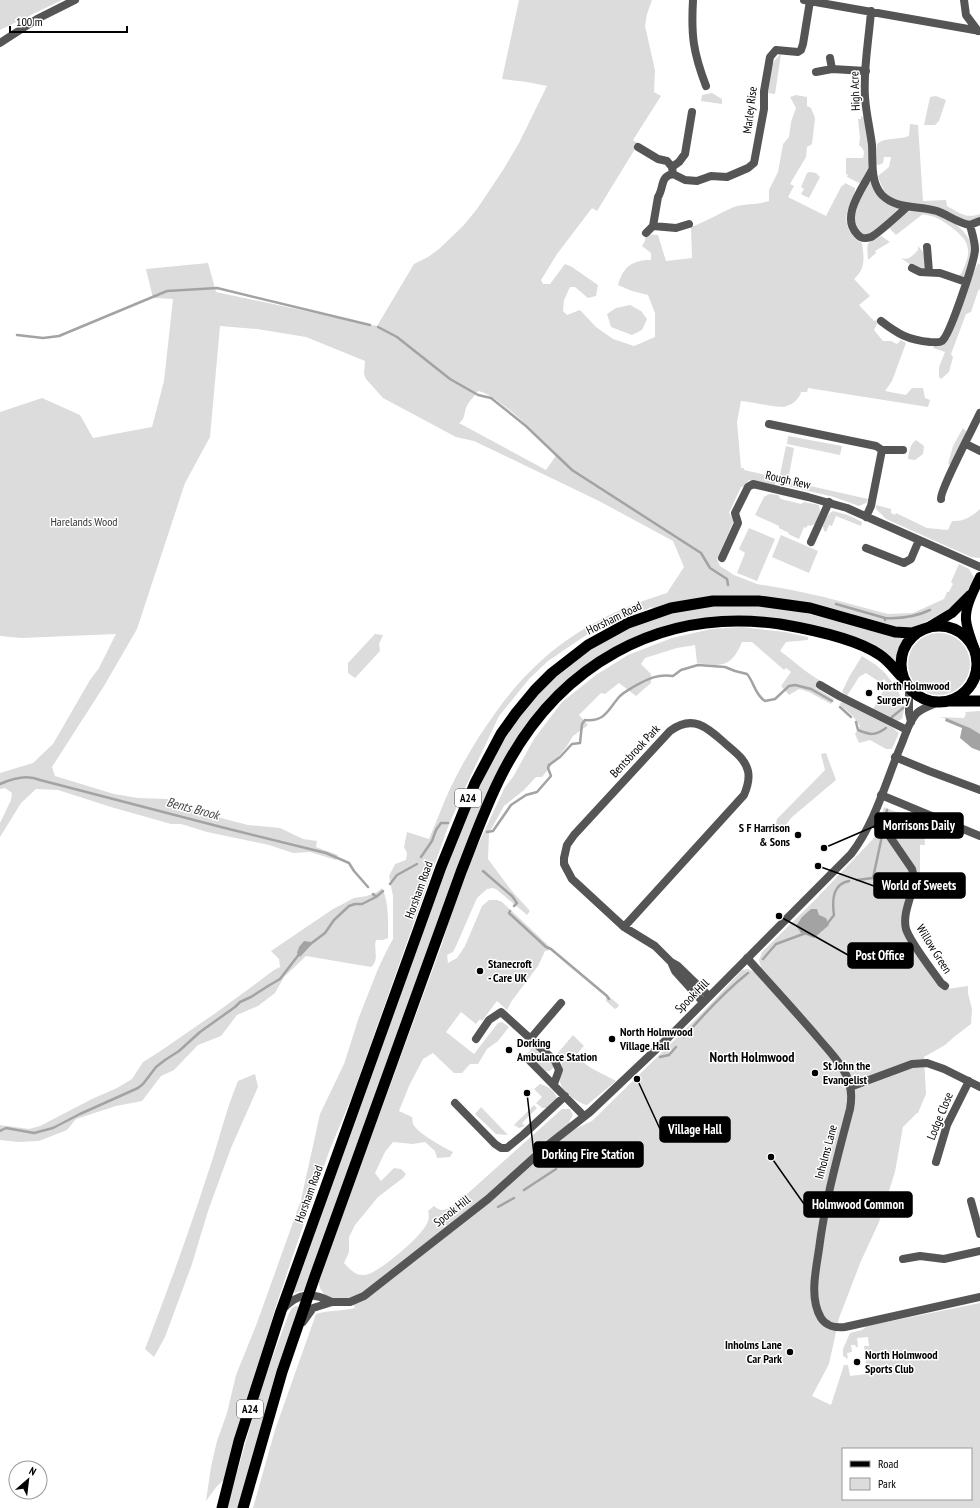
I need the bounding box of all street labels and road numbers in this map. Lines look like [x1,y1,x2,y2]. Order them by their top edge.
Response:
street label: High Acre [846,71,863,111]
street label: Marley Rise [739,85,760,134]
street label: Rough Rew [764,467,813,492]
street label: Horsham Road [584,598,644,637]
street label: Bentsbrook Park [606,721,663,780]
road number: A24 [455,789,481,807]
street label: Horsham Road [401,859,436,921]
street label: Willow Green [913,921,955,976]
street label: Spook Hill [671,975,712,1016]
street label: Lodge Close [923,1090,956,1142]
street label: Inholms Lane [811,1123,840,1181]
street label: Horsham Road [291,1163,326,1225]
street label: Spook Hill [430,1192,473,1230]
road number: A24 [237,1400,263,1418]

